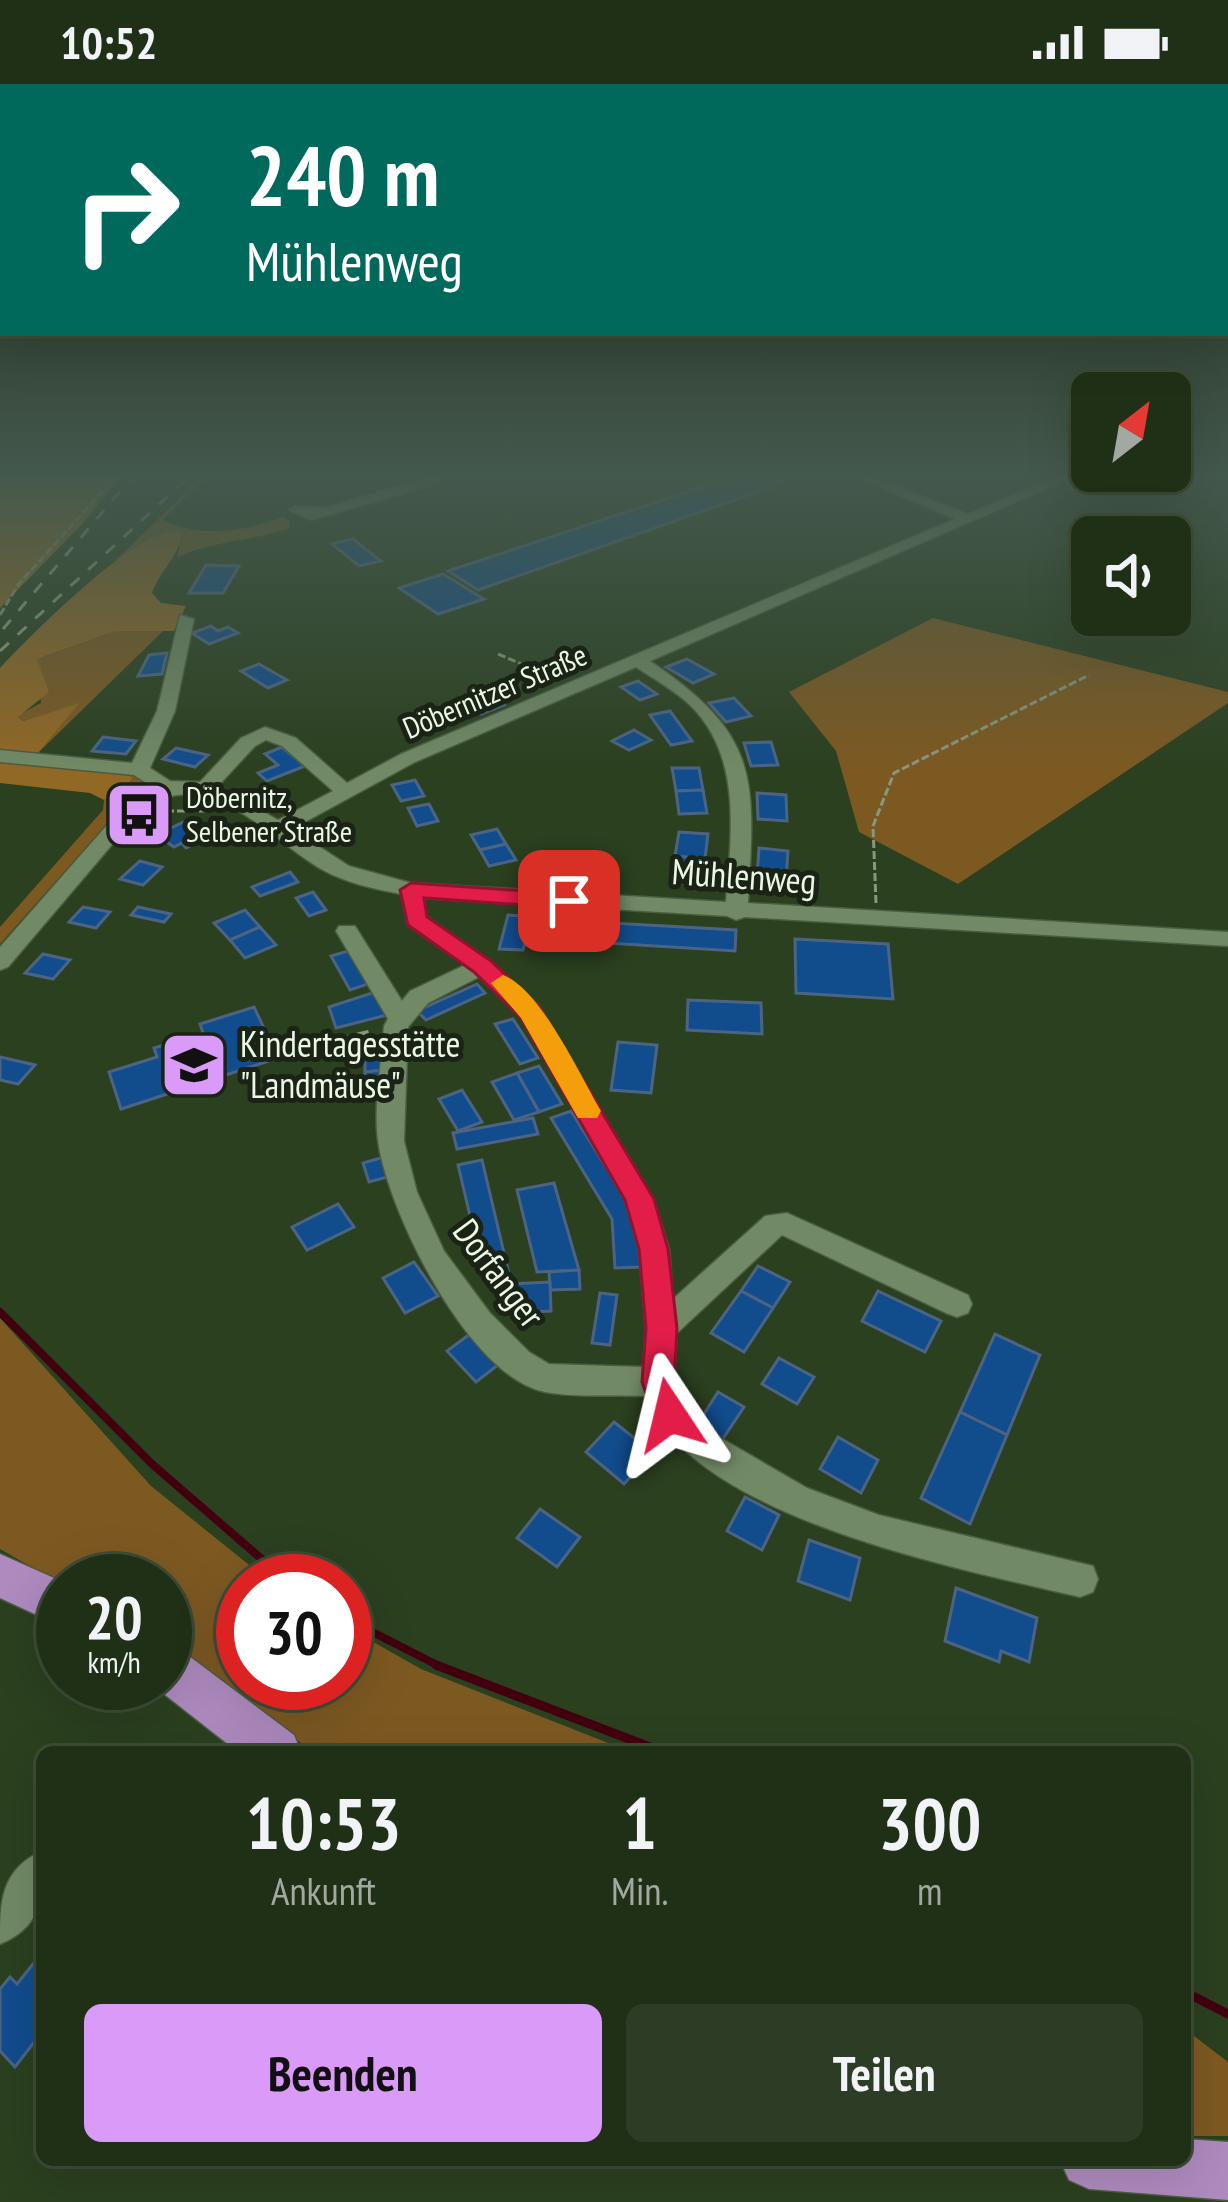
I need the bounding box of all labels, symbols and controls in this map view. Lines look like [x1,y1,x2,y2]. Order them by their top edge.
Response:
text: 10:52 [60,13,157,71]
text: 240 m [246,120,439,229]
icon: right [48,132,204,288]
text: Mühlenweg [246,226,463,296]
north arrow [1071,372,1191,492]
map controls [1071,372,1191,636]
button: sound [1071,516,1191,636]
street label: Döbernitzer Straße [397,634,592,747]
place label: Döbernitz, Selbener Straße [186,777,352,850]
bus stop icon: Döbernitz, Selbener Straße [104,780,174,850]
street label: Mühlenweg [670,847,818,904]
pin [518,850,620,952]
icon: arrive [536,868,602,934]
place label: Kindertagesstätte "Landmäuse" [240,1020,460,1108]
school or university icon: Kindertagesstätte "Landmäuse" [159,1030,229,1100]
street label: Dorfanger [443,1209,556,1336]
position arrow [607,1352,733,1478]
speed limit sign: 30 [216,1554,372,1710]
text: 20 [85,1578,143,1656]
text: km/h [87,1642,141,1681]
text: 10:53 [246,1776,401,1869]
text: 1 [623,1776,657,1869]
text: 300 [878,1776,981,1869]
text: Ankunft [271,1865,376,1916]
text: Min. [611,1865,668,1916]
text: m [917,1865,942,1916]
button: Beenden [84,2004,602,2142]
button: Teilen [626,2004,1143,2142]

